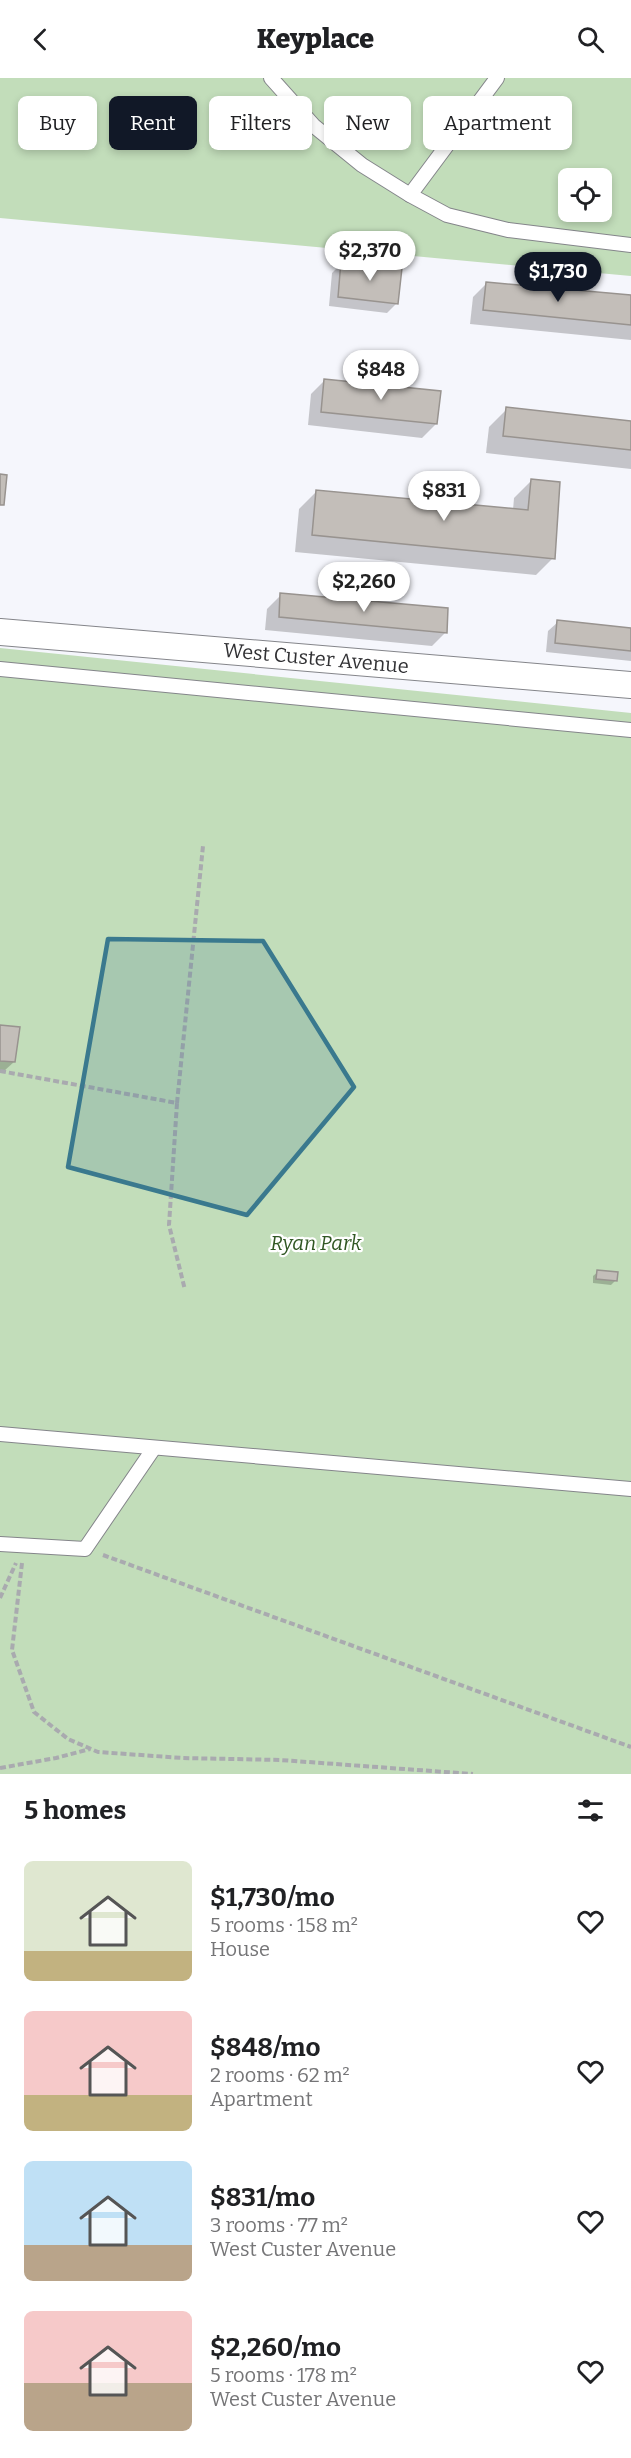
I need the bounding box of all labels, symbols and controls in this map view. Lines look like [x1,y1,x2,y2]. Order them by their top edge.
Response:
icon: back [24,23,57,56]
text: Keyplace [257,23,374,55]
icon: search [574,23,607,56]
chip: Buy [18,96,97,150]
chip: Rent [109,96,197,150]
chip: Filters [209,96,312,150]
chip: New [324,96,411,150]
chip: Apartment [423,96,572,150]
map controls [558,168,612,222]
button: locate [558,168,612,222]
pin: $2,370 [321,231,419,282]
text: $2,370 [339,238,401,262]
pin: $1,730 [509,252,607,303]
text: $1,730 [528,259,588,283]
pin: $848 [345,350,417,401]
text: $848 [357,357,405,381]
pin: $831 [408,471,480,522]
text: $831 [422,478,466,502]
pin: $2,260 [315,562,413,613]
text: $2,260 [332,569,396,593]
street label: West Custer Avenue [222,638,410,678]
park label: Ryan Park [270,1231,362,1255]
icon: filters [574,1794,607,1827]
text: 5 homes [24,1795,126,1826]
text: $1,730/mo [210,1882,335,1913]
icon: home [72,1885,144,1957]
icon: heart [574,1905,607,1938]
text: 5 rooms · 158 m² [210,1913,358,1937]
text: House [210,1937,270,1961]
text: $848/mo [210,2032,321,2063]
icon: home [72,2035,144,2107]
icon: heart [574,2055,607,2088]
text: 2 rooms · 62 m² [210,2063,350,2087]
text: Apartment [210,2087,313,2111]
text: $831/mo [210,2182,315,2213]
icon: home [72,2185,144,2257]
icon: heart [574,2205,607,2238]
text: 3 rooms · 77 m² [210,2213,348,2237]
text: West Custer Avenue [210,2237,396,2261]
text: $2,260/mo [210,2332,341,2363]
icon: home [72,2335,144,2407]
icon: heart [574,2355,607,2388]
text: 5 rooms · 178 m² [210,2363,357,2387]
text: West Custer Avenue [210,2387,396,2411]

